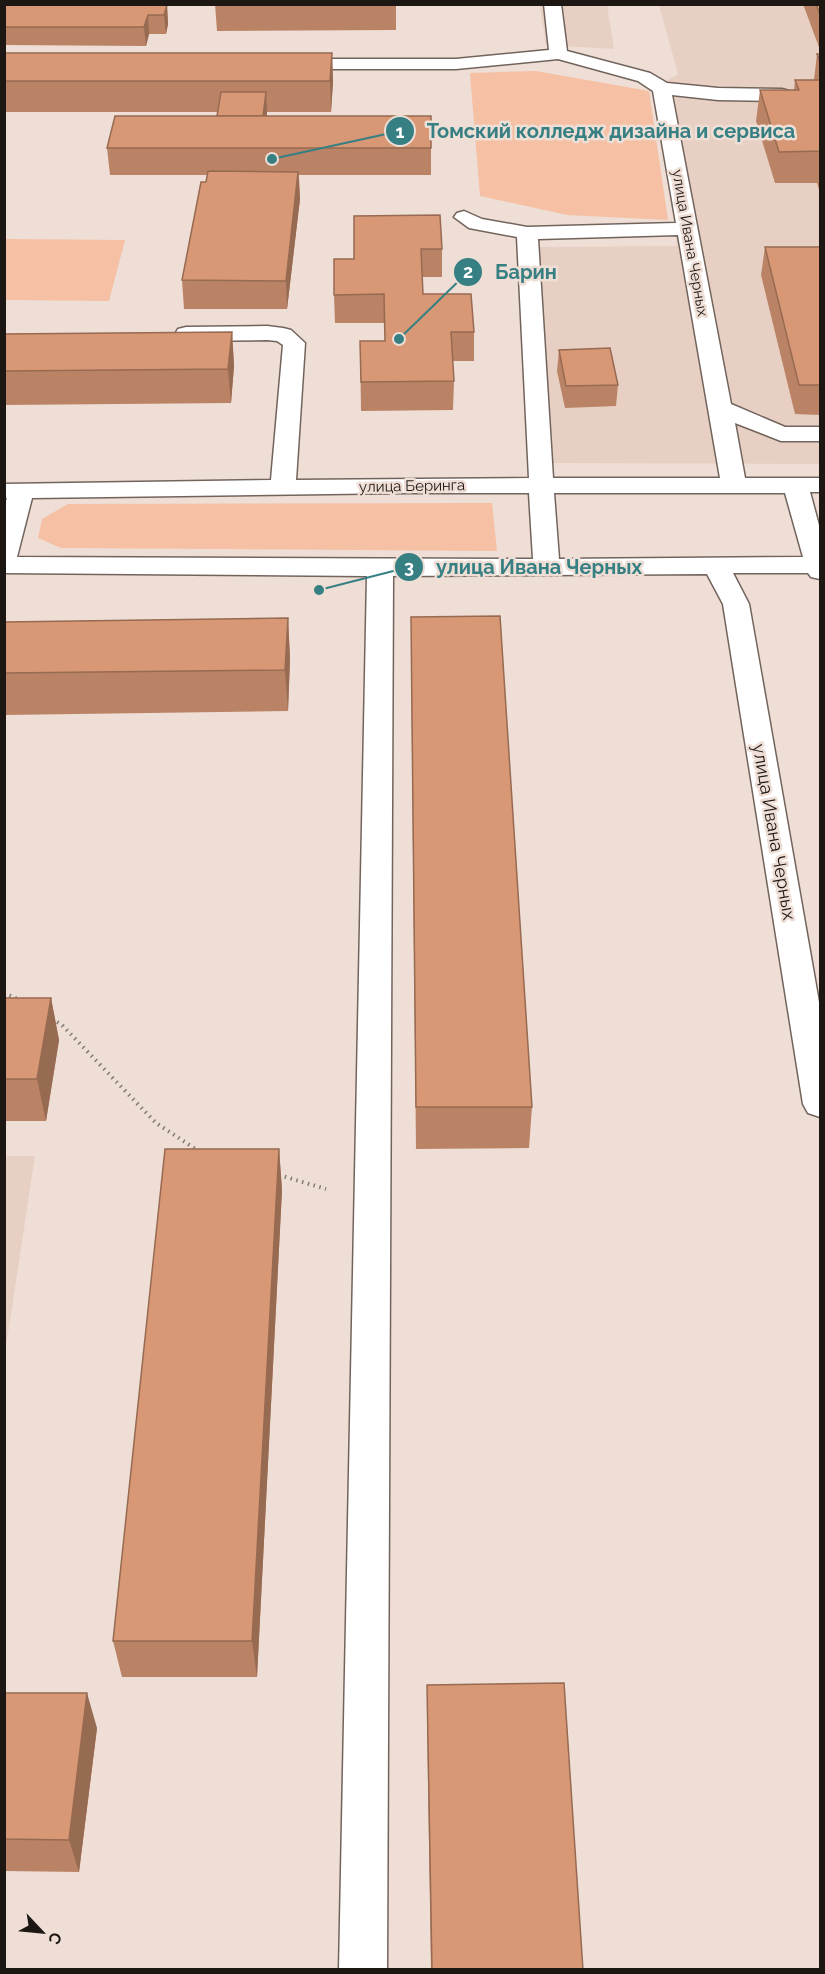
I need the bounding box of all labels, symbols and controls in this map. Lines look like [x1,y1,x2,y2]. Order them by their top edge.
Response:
callout: Томский колледж дизайна и сервиса [385,112,808,150]
text: Томский колледж дизайна и сервиса [427,119,795,143]
text: 1 [396,121,405,142]
street label: улица Ивана Черных [668,168,712,318]
callout: Барин [453,253,569,291]
text: Барин [495,260,557,284]
text: 2 [463,261,473,282]
street label: улица Беринга [359,476,465,496]
callout: улица Ивана Черных [394,548,654,586]
text: улица Ивана Черных [436,555,642,579]
text: 3 [404,556,414,577]
street label: улица Ивана Черных [749,742,800,922]
north arrow [12,1902,72,1962]
text: С [44,1929,66,1947]

